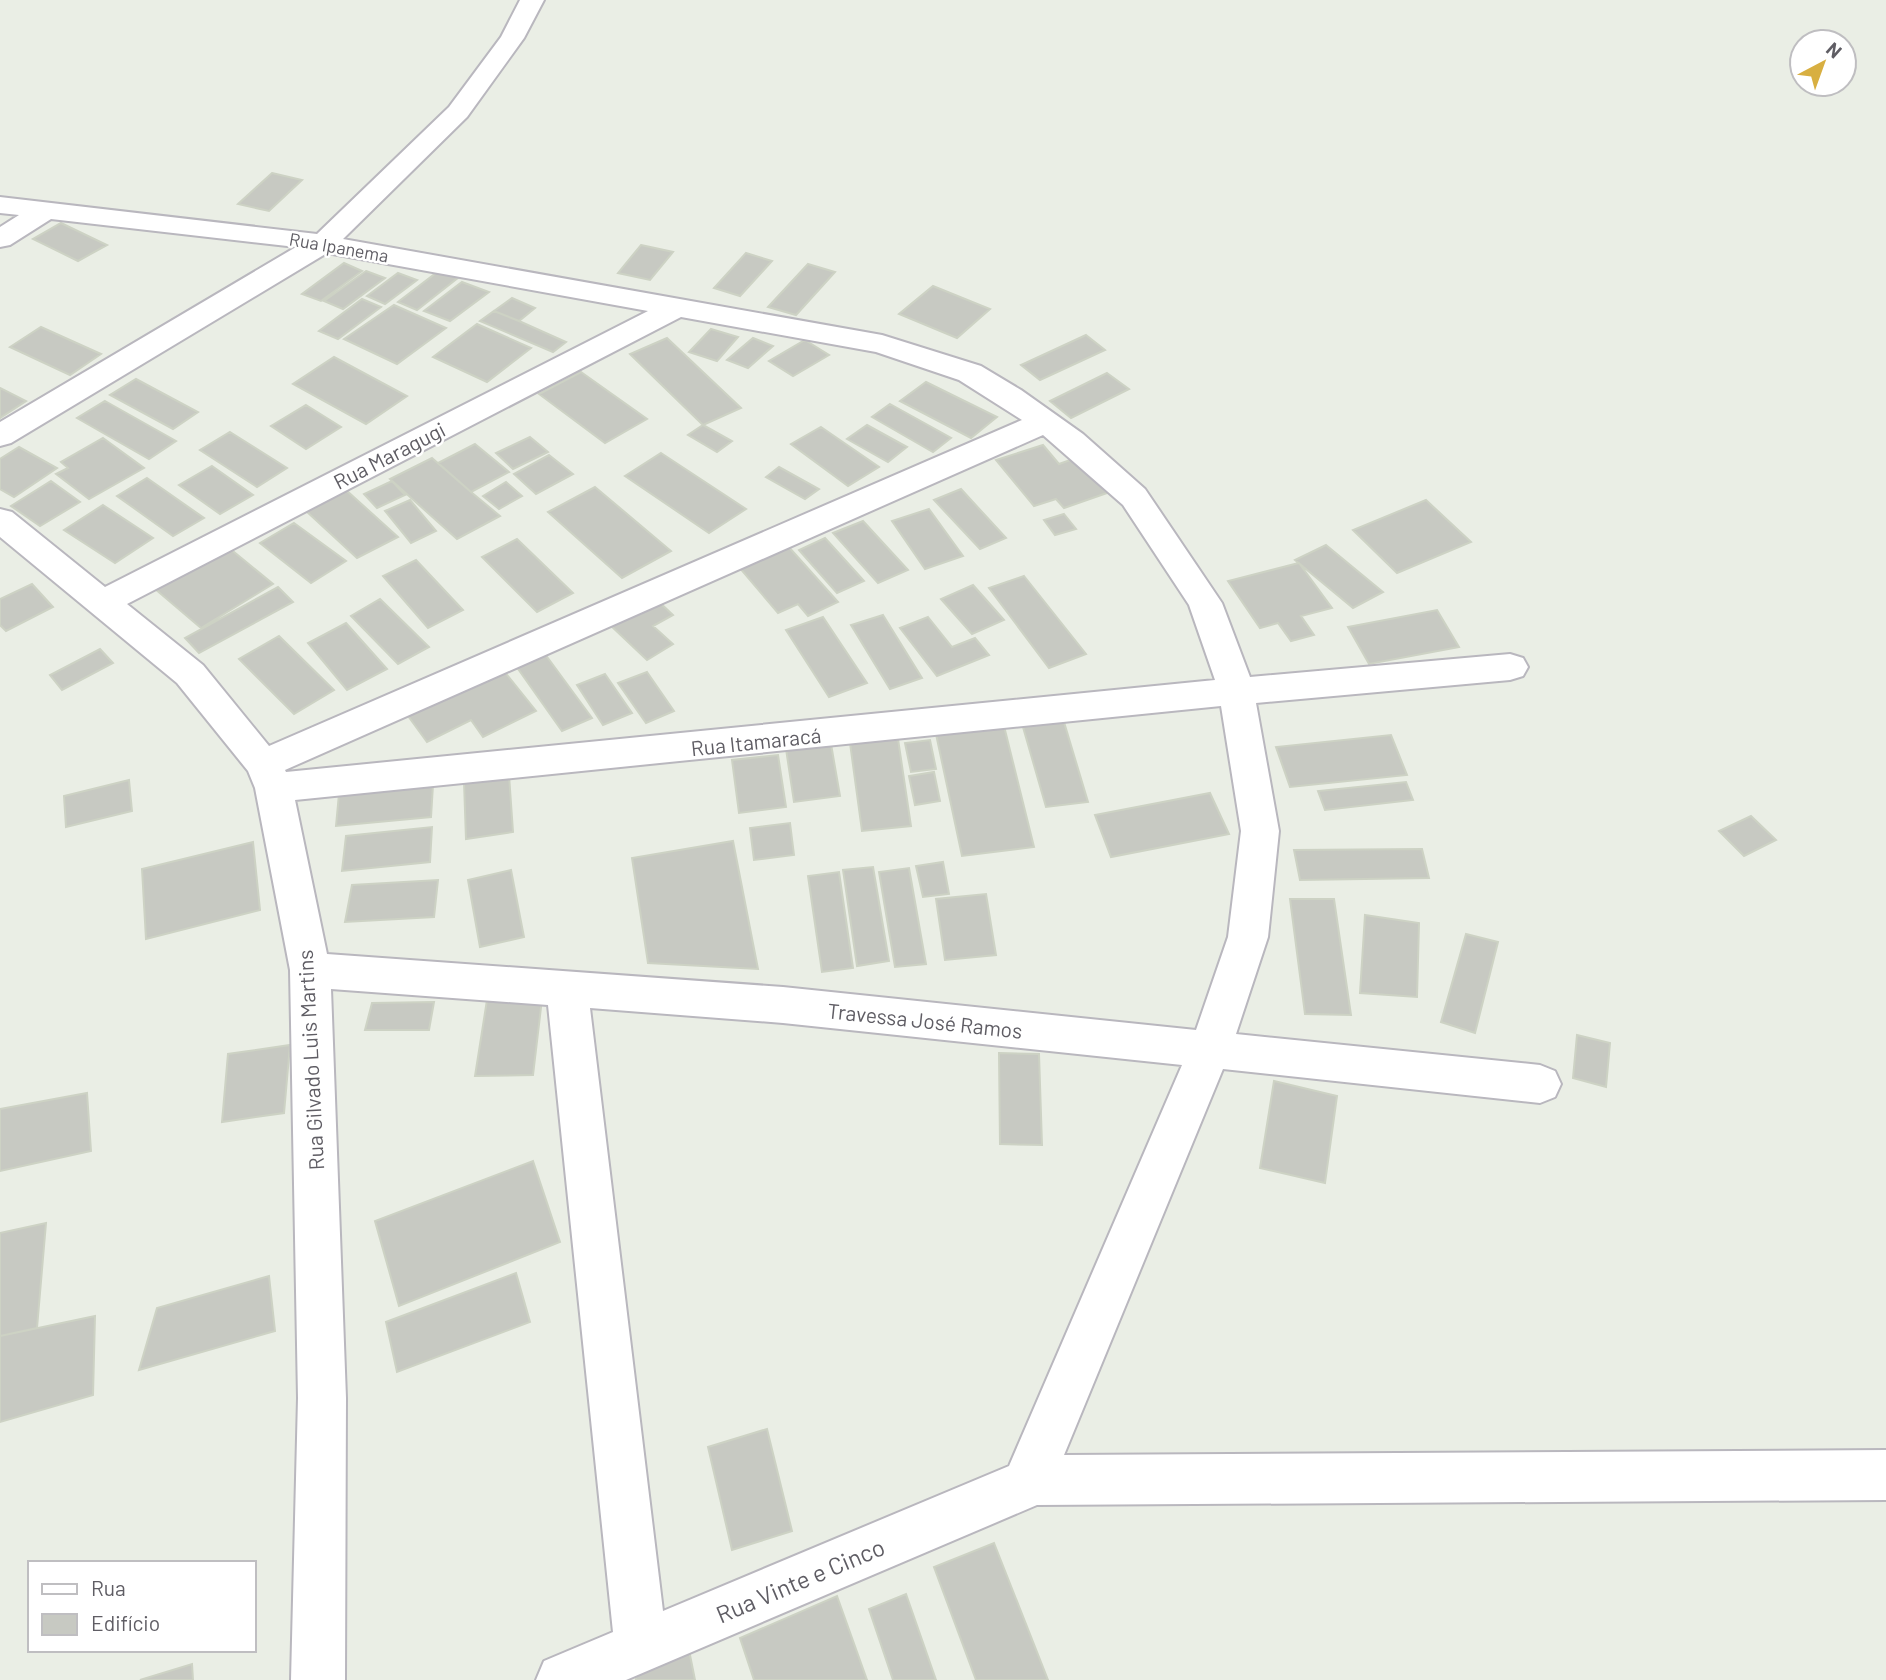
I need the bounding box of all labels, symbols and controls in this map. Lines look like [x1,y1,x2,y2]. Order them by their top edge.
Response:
north arrow [1788,28,1858,98]
text: N [1822,37,1847,63]
street label: Rua Ipanema [288,227,390,267]
street label: Rua Maragugi [329,416,449,494]
street label: Rua Itamaracá [690,722,822,760]
street label: Rua Gilvado Luis Martins [292,949,328,1171]
street label: Travessa José Ramos [826,997,1024,1043]
street label: Rua Vinte e Cinco [711,1531,889,1629]
legend [28,1561,256,1652]
text: Rua [91,1575,126,1600]
text: Edifício [91,1610,160,1635]

